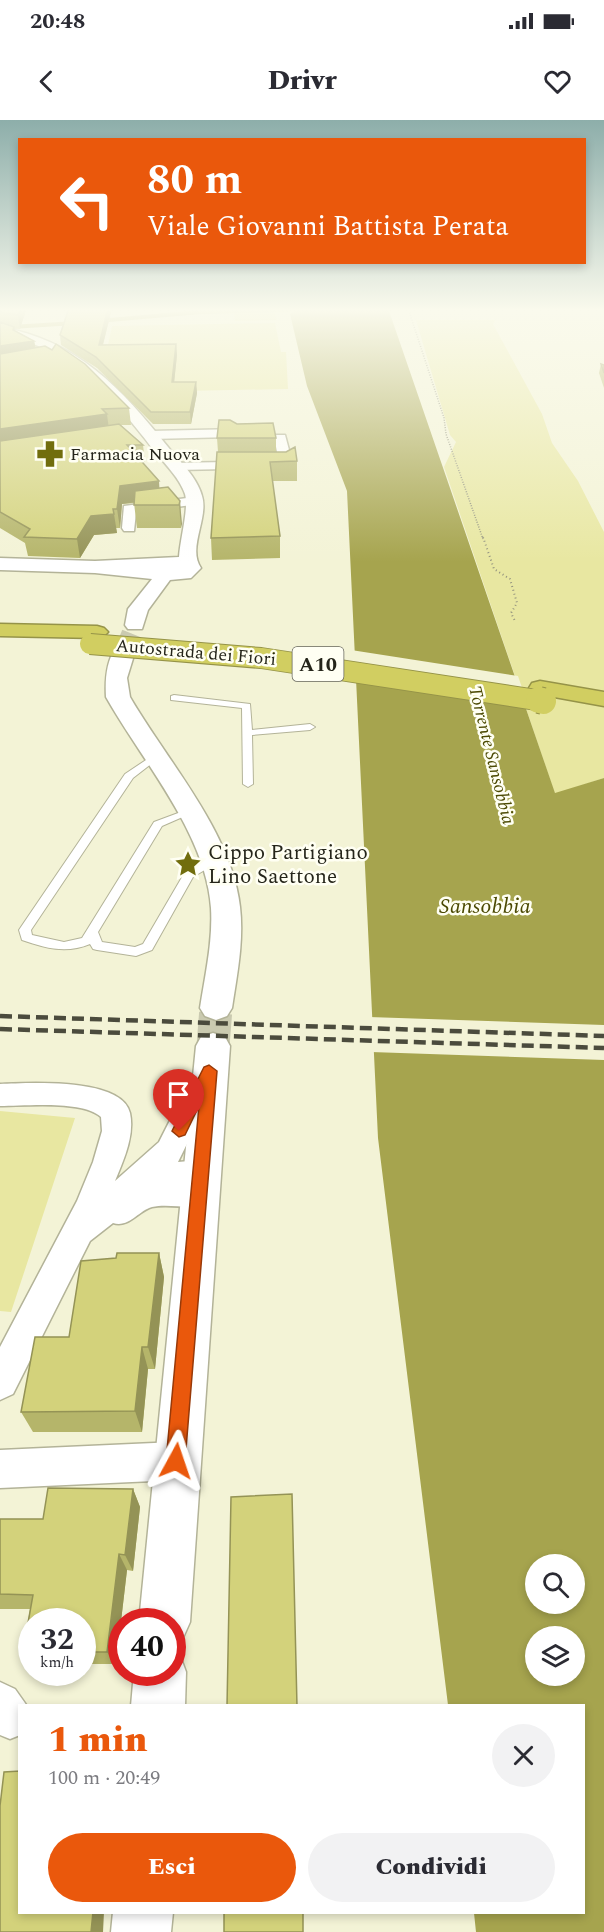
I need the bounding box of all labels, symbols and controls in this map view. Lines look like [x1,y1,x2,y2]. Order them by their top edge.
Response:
text: 20:48 [30,5,85,38]
text: Drivr [268,60,336,102]
icon: back [30,65,63,98]
icon: heart [541,65,574,98]
text: 80 m [147,149,242,212]
icon: left [48,162,126,240]
text: Viale Giovanni Battista Perata [147,206,509,248]
pharmacy icon: Farmacia Nuova [35,439,65,469]
place label: Farmacia Nuova [70,441,200,468]
street label: Autostrada dei Fiori [115,632,277,673]
road number: A10 [292,647,344,681]
water label: Torrente Sansobbia [461,683,522,827]
place label: Cippo Partigiano Lino Saettone [208,837,368,893]
place icon: Cippo Partigiano Lino Saettone [173,849,203,879]
water label: Sansobbia [439,890,531,923]
pin [153,1069,204,1131]
icon: arrive [162,1078,195,1111]
position arrow [144,1429,208,1493]
map controls [525,1554,585,1686]
button: search [525,1554,585,1614]
speed limit sign: 40 [108,1608,186,1686]
text: 32 [40,1617,74,1663]
button: layers [525,1626,585,1686]
text: km/h [40,1651,74,1674]
text: 1 min [48,1713,148,1768]
button: close [492,1724,555,1787]
text: 100 m · 20:49 [48,1763,160,1793]
button: Esci [48,1833,296,1902]
button: Condividi [308,1833,555,1902]

